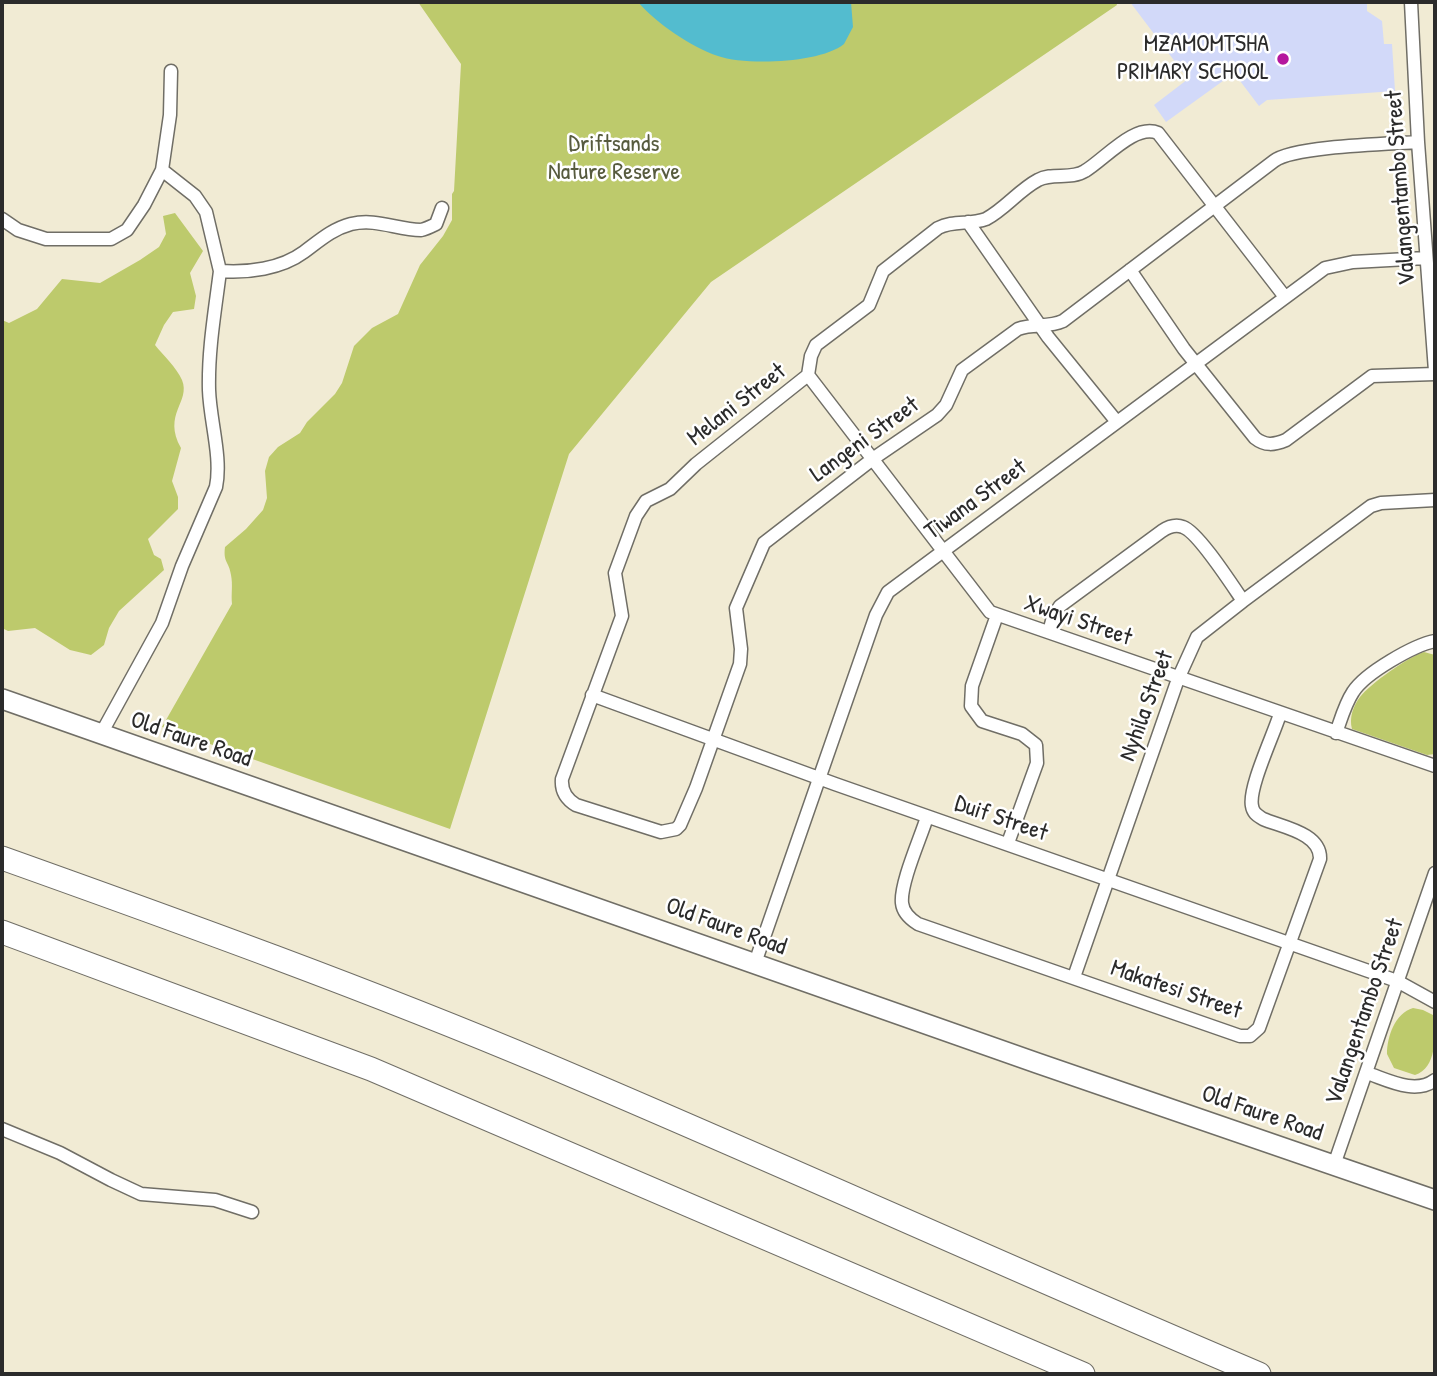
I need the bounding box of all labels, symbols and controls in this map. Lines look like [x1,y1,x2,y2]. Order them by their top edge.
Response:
place label: MZAMOMTSHA PRIMARY SCHOOL [1117,31,1269,87]
marker: MZAMOMTSHA PRIMARY SCHOOL [1275,51,1291,67]
street label: Valangentambo Street [1380,89,1422,287]
park label: Driftsands Nature Reserve [548,131,680,187]
street label: Melani Street [682,358,792,452]
street label: Langeni Street [805,391,925,489]
street label: Tiwana Street [919,453,1033,547]
street label: Xwayi Street [1020,589,1136,653]
street label: Nyhila Street [1114,647,1180,765]
street label: Old Faure Road [127,706,255,774]
street label: Duif Street [951,790,1051,848]
street label: Old Faure Road [662,892,790,962]
street label: Valangentambo Street [1320,915,1410,1109]
street label: Makatesi Street [1107,954,1245,1026]
street label: Old Faure Road [1198,1080,1326,1148]

